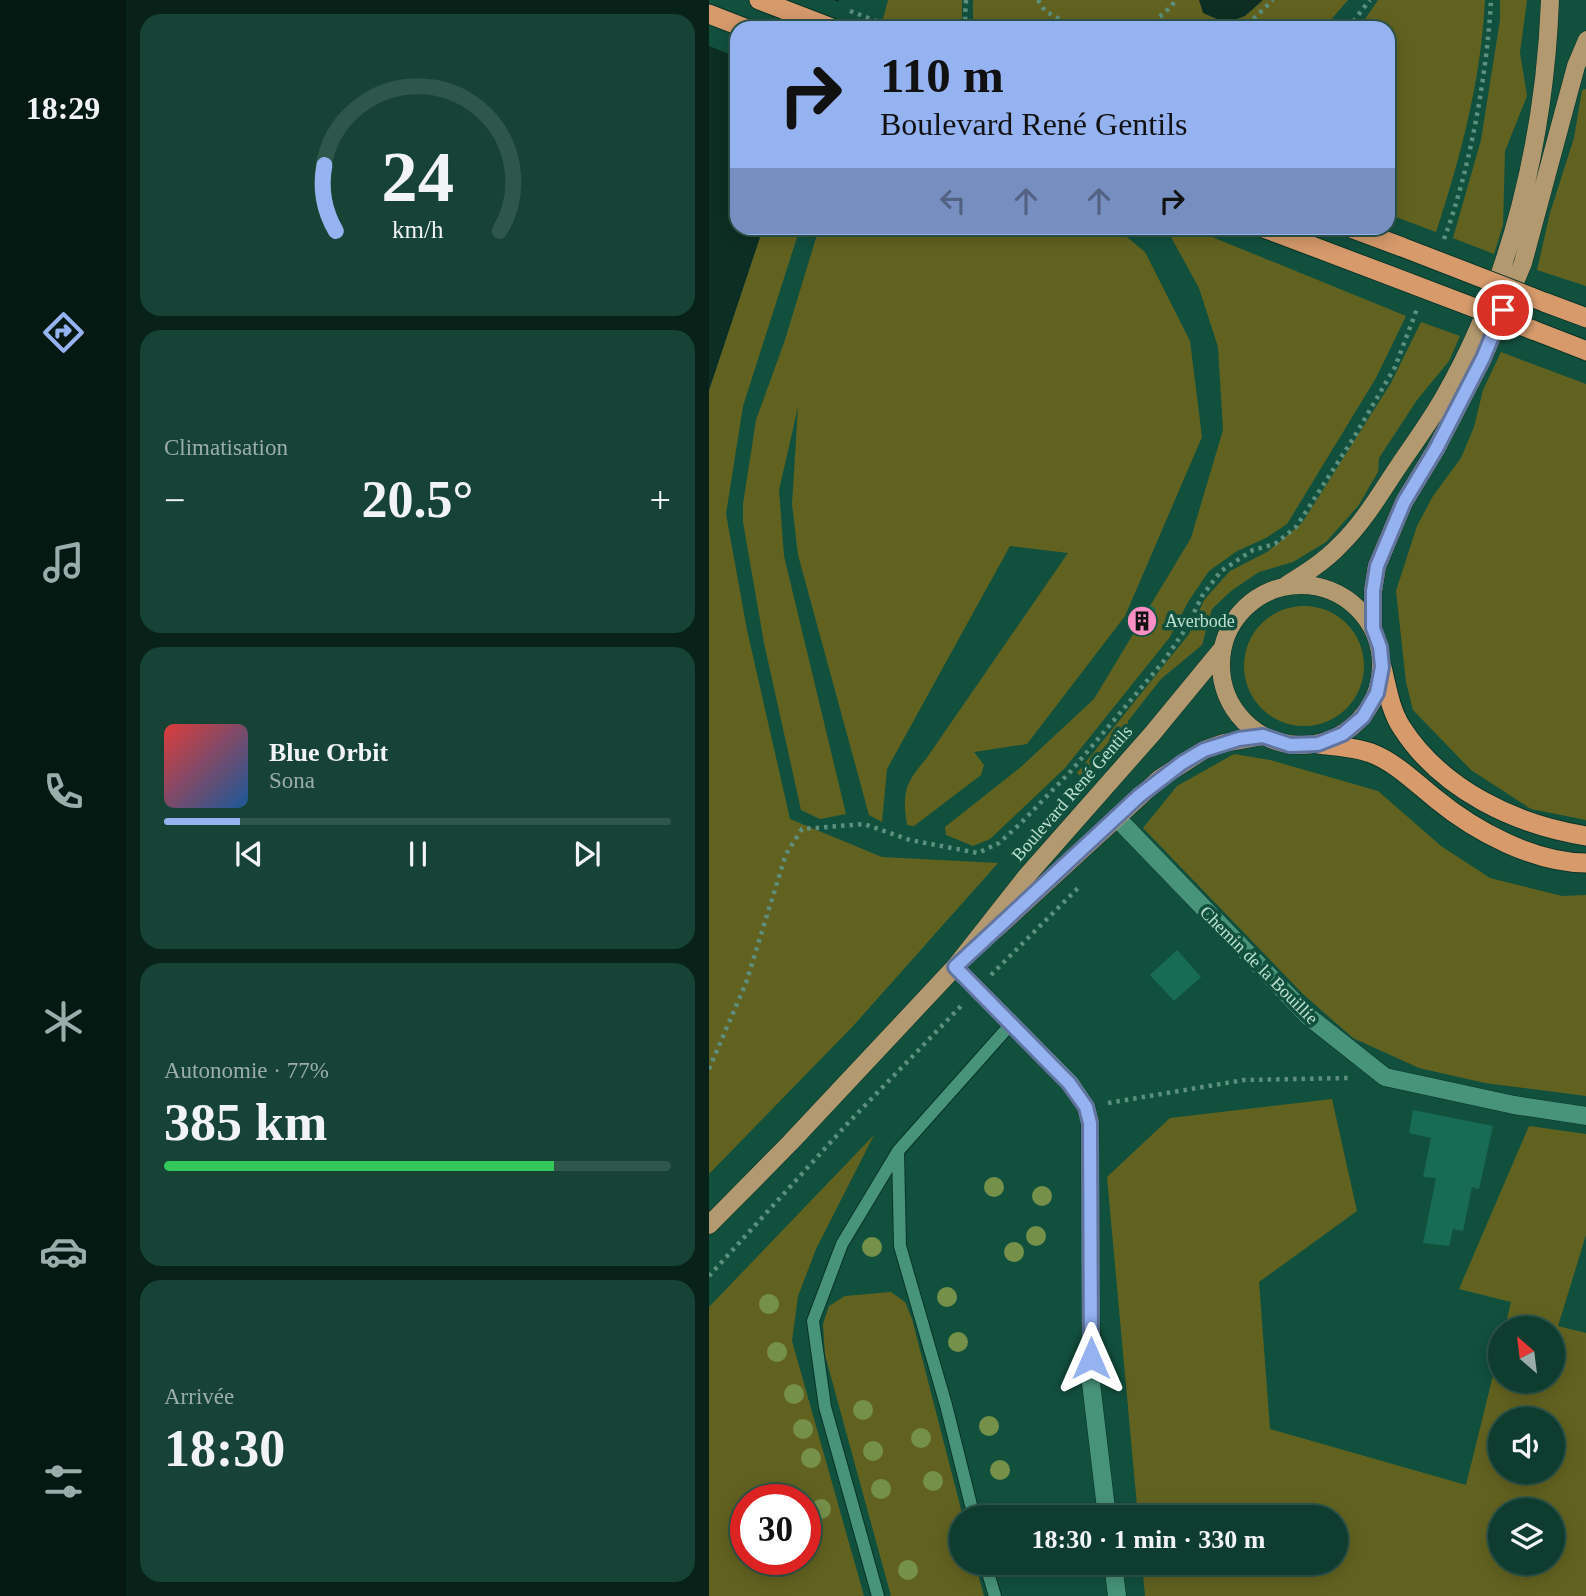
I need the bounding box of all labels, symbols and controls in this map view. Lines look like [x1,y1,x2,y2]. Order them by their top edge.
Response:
text: 110 m [880,48,1004,103]
icon: right [765,49,856,140]
text: 18:29 [26,90,100,126]
text: Boulevard René Gentils [880,106,1187,142]
text: 24 [381,137,454,218]
icon: left [934,182,972,220]
icon: ahead [1007,182,1045,220]
icon: ahead [1080,182,1118,220]
icon: right [1153,182,1191,220]
text: km/h [392,216,444,243]
pin [1473,280,1533,340]
icon: arrive [1484,291,1522,329]
icon: directions [39,308,88,357]
text: Climatisation [164,435,288,460]
text: 20.5° [362,471,473,528]
text: − [164,479,185,521]
text: + [650,479,671,521]
icon: music [39,538,88,587]
building icon: Averbode [1125,604,1159,638]
place label: Averbode [1165,611,1235,631]
street label: Boulevard René Gentils [1008,721,1136,865]
text: Blue Orbit [269,738,388,767]
icon: phone [39,767,88,816]
text: Sona [269,768,315,793]
icon: previous [230,835,268,873]
icon: pause [399,835,437,873]
icon: next [568,835,606,873]
street label: Chemin de la Bouillie [1196,902,1322,1028]
icon: climate [39,997,88,1046]
text: Autonomie · 77% [164,1058,329,1083]
text: 385 km [164,1094,327,1151]
icon: car [39,1227,88,1276]
north arrow [1488,1316,1565,1393]
map controls [1488,1316,1565,1575]
position arrow [1054,1321,1128,1395]
text: Arrivée [164,1384,234,1409]
button: sound [1488,1407,1565,1484]
text: 18:30 [164,1420,285,1477]
icon: filters [39,1457,88,1506]
speed limit sign: 30 [730,1484,821,1575]
button: layers [1488,1498,1565,1575]
text: 18:30 · 1 min · 330 m [1032,1525,1266,1554]

